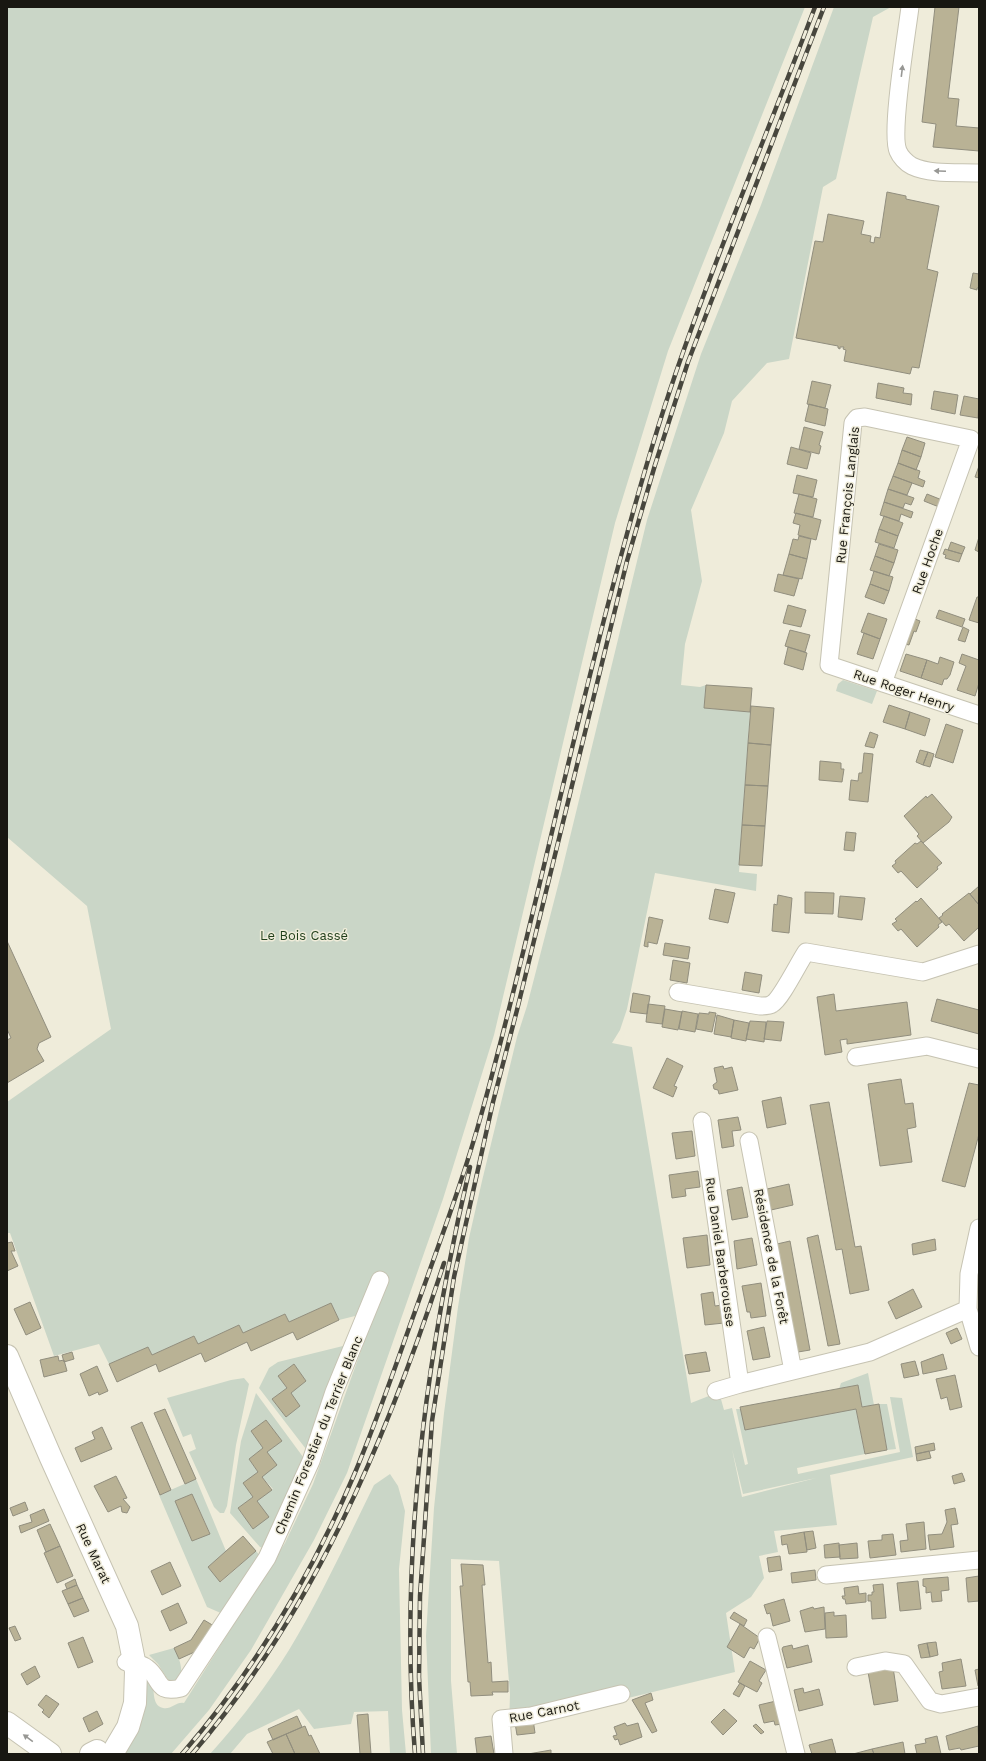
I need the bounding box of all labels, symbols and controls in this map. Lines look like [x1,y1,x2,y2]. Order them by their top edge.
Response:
one-way arrow [899,65,906,77]
one-way arrow [934,167,946,174]
street label: Rue François Langlais [833,426,862,564]
street label: Rue Hoche [909,526,946,596]
street label: Rue Roger Henry [851,666,956,715]
park label: Le Bois Cassé [260,928,348,943]
street label: Rue Daniel Barberousse [703,1176,738,1328]
street label: Résidence de la Forêt [751,1187,792,1326]
street label: Chemin Forestier du Terrier Blanc [272,1333,365,1537]
street label: Rue Marat [73,1521,114,1586]
street label: Rue Carnot [508,1697,581,1726]
one-way arrow [23,1734,34,1743]

